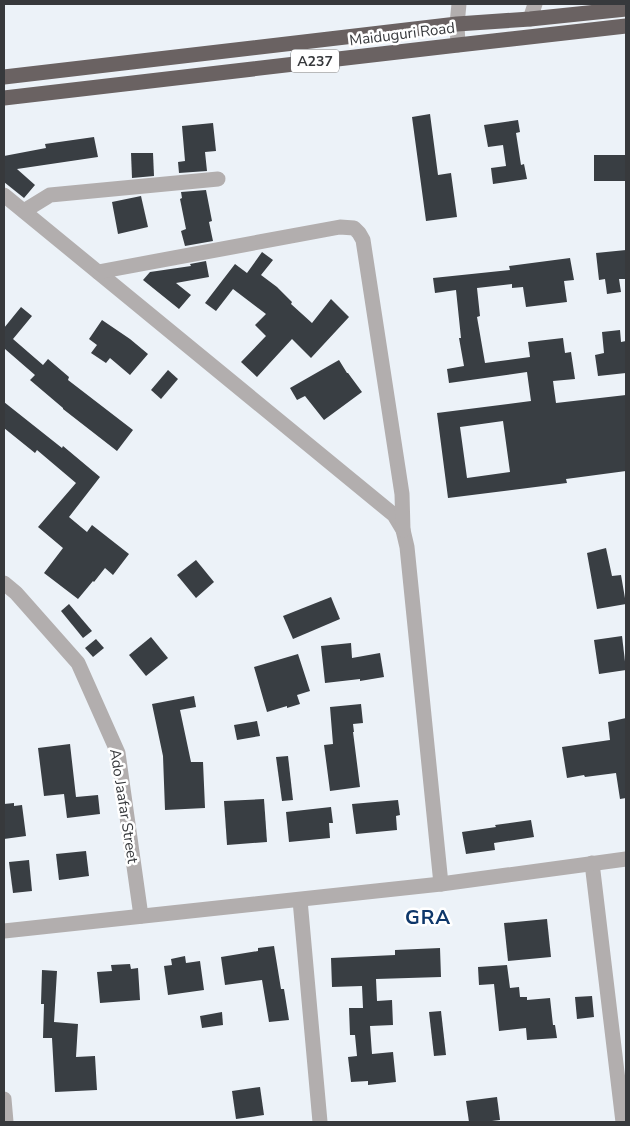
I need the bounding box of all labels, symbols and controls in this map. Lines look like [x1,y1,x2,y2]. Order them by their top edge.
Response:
street label: Maiduguri Road [348,18,456,50]
road number: A237 [291,49,339,72]
street label: Ado Jaafar Street [105,747,143,865]
district label: GRA [405,904,451,931]

